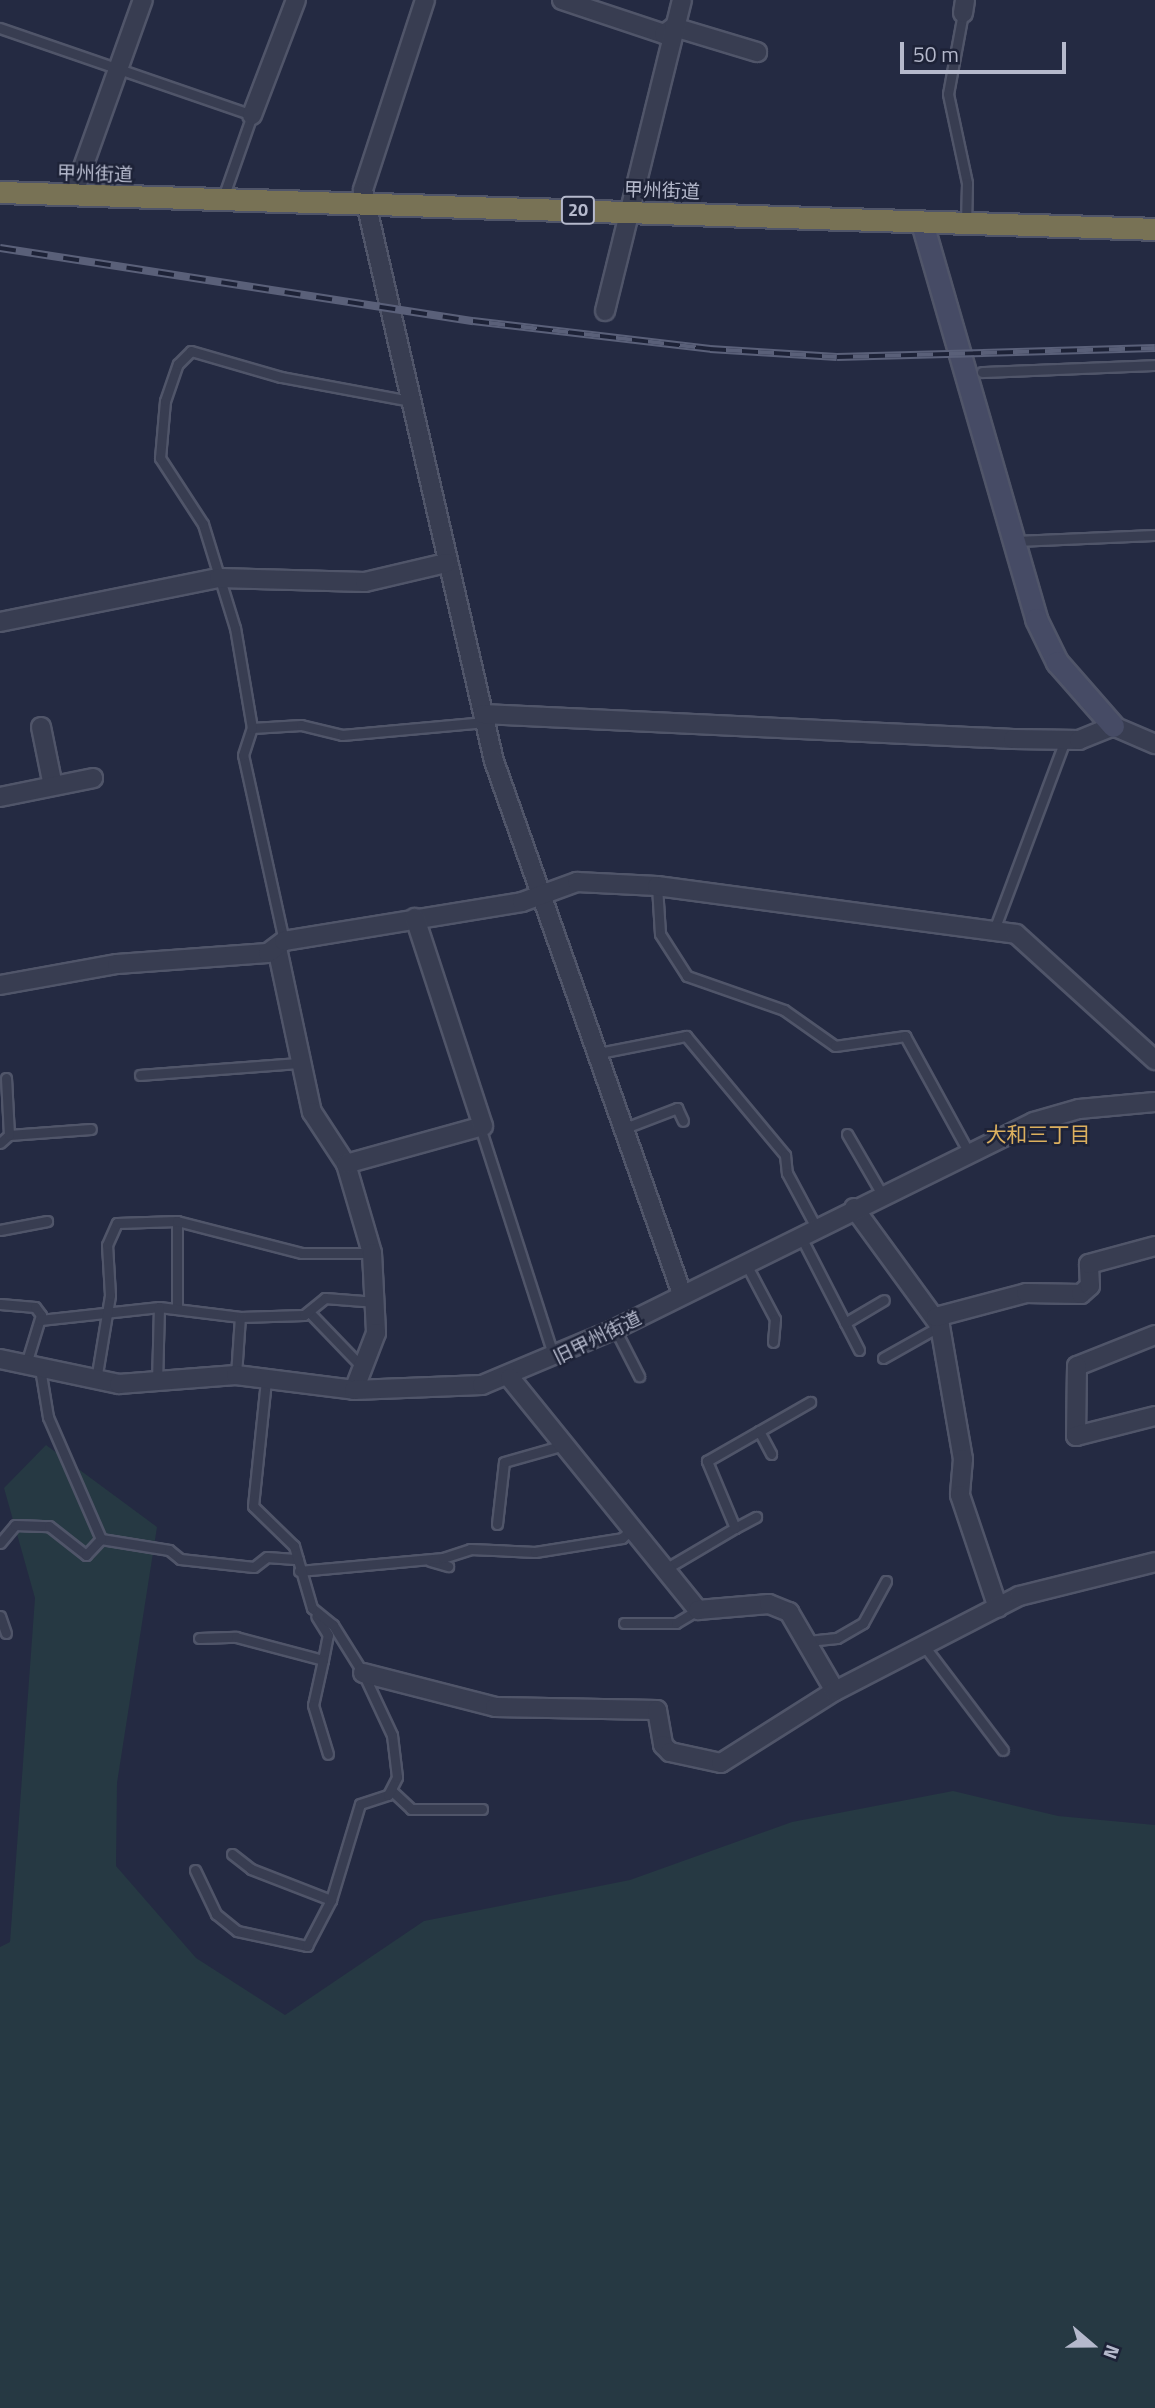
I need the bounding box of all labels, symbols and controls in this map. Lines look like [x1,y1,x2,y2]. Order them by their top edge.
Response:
scale bar [903,28,1069,72]
text: 50 m [913,38,959,70]
street label: 甲州街道 [57,160,133,186]
street label: 甲州街道 [624,177,700,203]
road number: 20 [560,196,596,224]
district label: 大和三丁目 [986,1121,1090,1147]
street label: 旧甲州街道 [549,1306,645,1368]
north arrow [1057,2310,1127,2380]
text: N [1096,2341,1128,2363]

